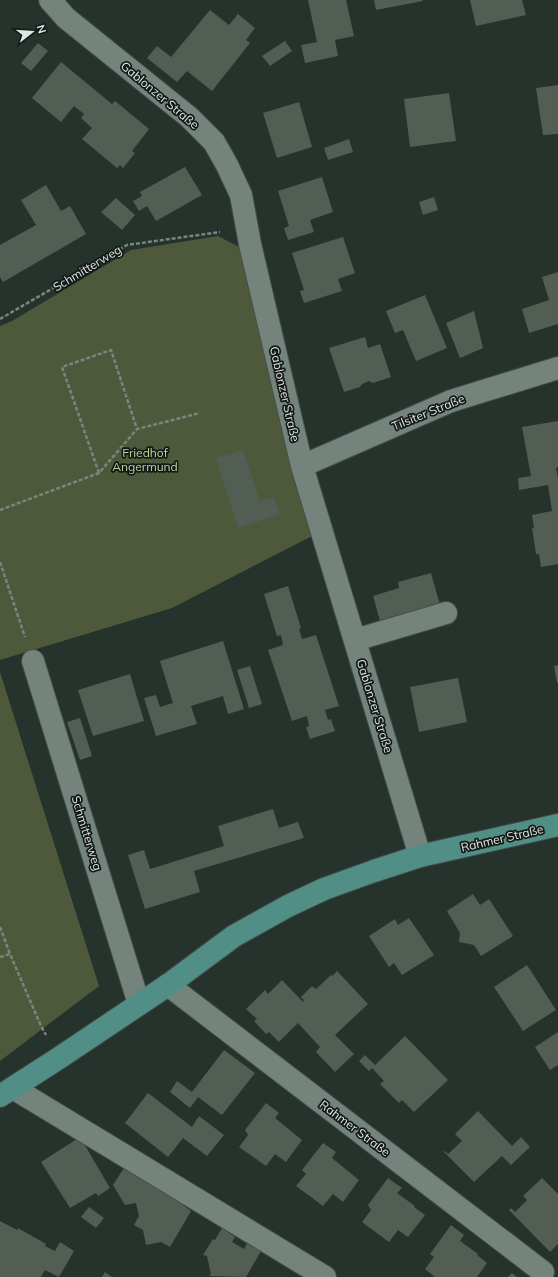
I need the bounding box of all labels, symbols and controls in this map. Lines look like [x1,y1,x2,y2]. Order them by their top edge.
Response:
north arrow [12,12,52,52]
text: N [34,23,49,35]
street label: Gablonzer Straße [118,58,202,132]
street label: Schmitterweg [50,242,124,294]
street label: Gablonzer Straße [267,345,303,443]
street label: Tilsiter Straße [389,391,467,433]
park label: Friedhof Angermund [112,445,178,474]
street label: Gablonzer Straße [354,657,396,755]
street label: Schmitterweg [69,794,105,872]
street label: Rahmer Straße [459,821,545,855]
street label: Rahmer Straße [317,1097,393,1159]

